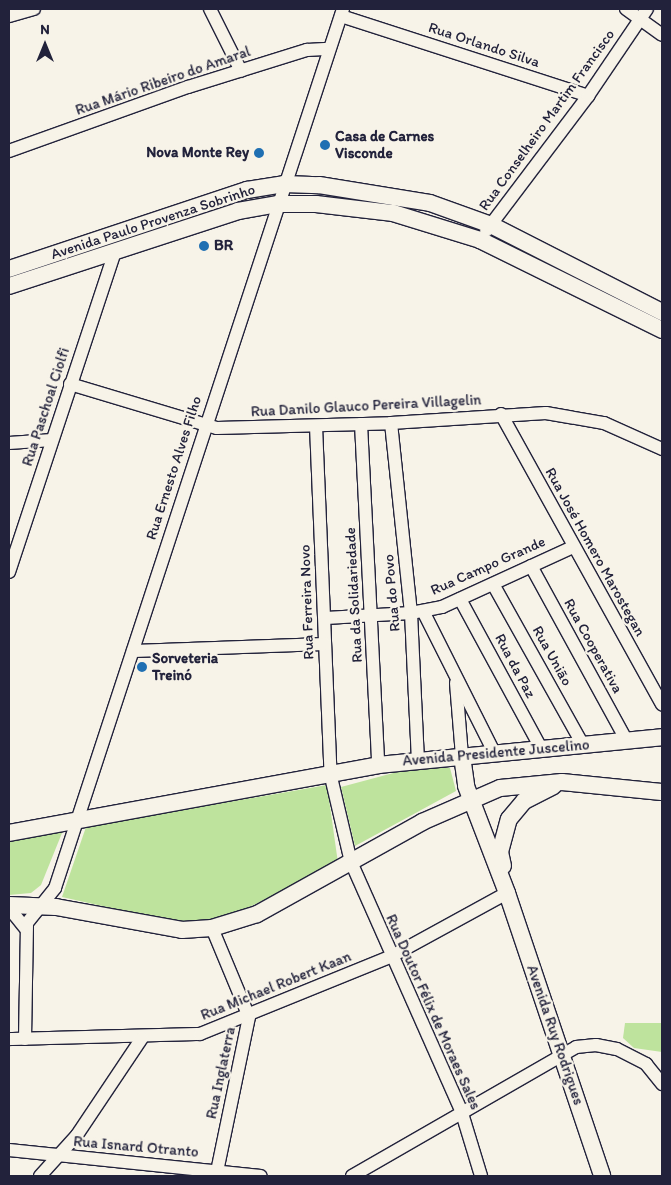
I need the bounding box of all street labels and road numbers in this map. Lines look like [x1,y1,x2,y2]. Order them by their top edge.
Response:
street label: Rua Orlando Silva [426,19,542,71]
street label: Rua Conselheiro Martim Francisco [475,26,619,214]
street label: Rua Mário Ribeiro do Amaral [73,43,253,119]
street label: Avenida Paulo Provenza Sobrinho [48,180,258,264]
street label: Rua Paschoal Ciolfi [18,346,74,468]
street label: Rua Danilo Glauco Pereira Villagelin [250,391,482,421]
street label: Rua Ernesto Alves Filho [142,394,206,542]
street label: Rua José Homero Marostegan [541,464,649,640]
street label: Rua da Solidariedade [341,527,367,663]
street label: Rua Campo Grande [428,533,548,599]
street label: Rua Ferreira Novo [296,544,318,660]
street label: Rua do Povo [380,553,404,633]
street label: Rua Cooperativa [559,595,627,697]
street label: Rua União [528,623,576,689]
street label: Rua da Paz [491,631,539,701]
street label: Avenida Presidente Juscelino [402,736,590,770]
street label: Rua Doutor Félix de Moraes Sales [382,911,484,1113]
street label: Rua Michael Robert Kaan [198,948,354,1024]
street label: Avenida Ruy Rodrigues [523,963,587,1107]
street label: Rua Inglaterra [202,1025,240,1121]
street label: Rua Isnard Otranto [73,1133,199,1161]

